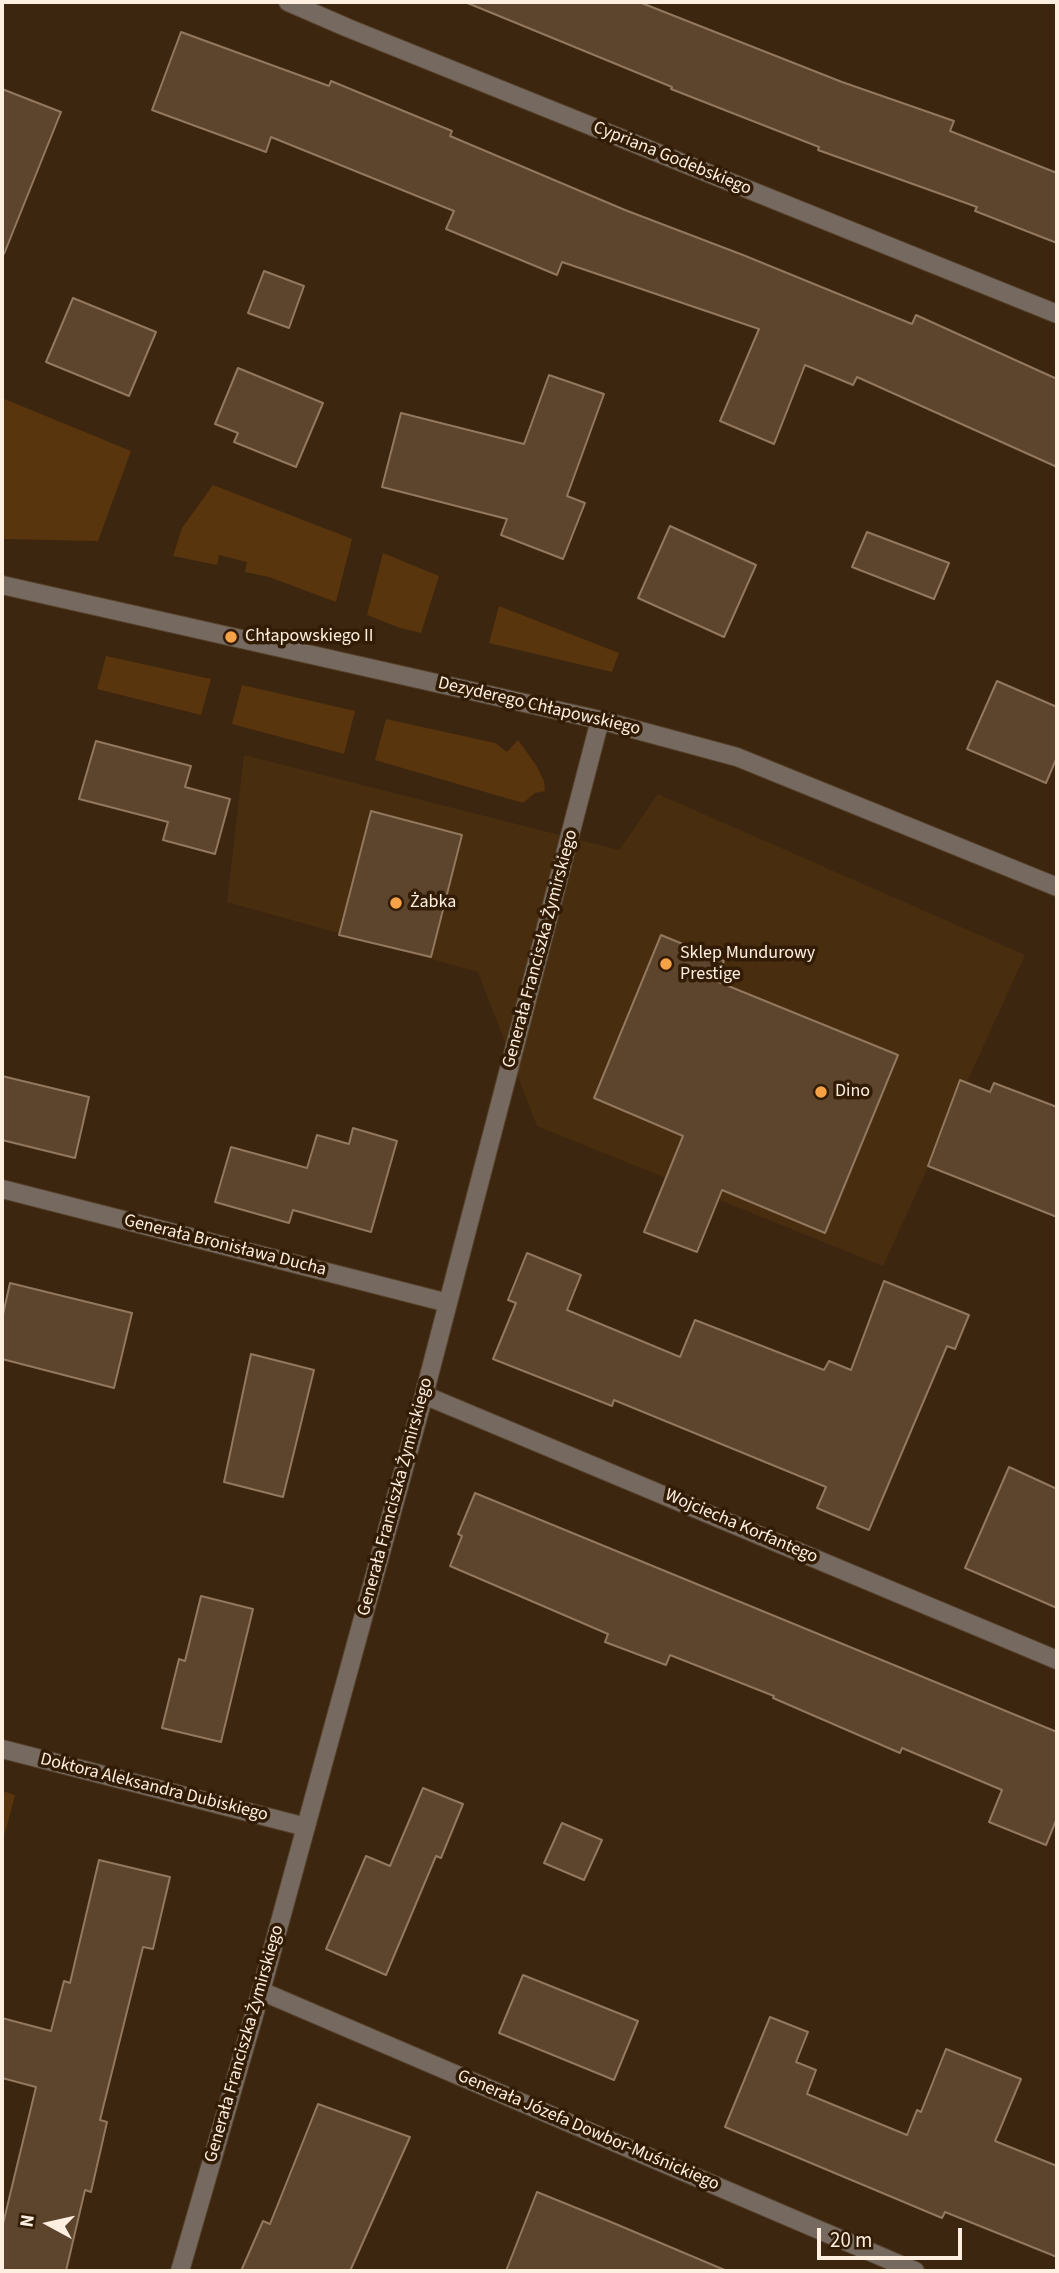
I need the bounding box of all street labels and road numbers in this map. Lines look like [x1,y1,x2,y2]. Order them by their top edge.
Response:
street label: Cypriana Godebskiego [590,117,754,201]
street label: Dezyderego Chłapowskiego [436,673,642,741]
street label: Generała Franciszka Żymirskiego [499,827,583,1071]
street label: Generała Bronisława Ducha [122,1210,328,1282]
street label: Generała Franciszka Żymirskiego [354,1375,438,1619]
street label: Wojciecha Korfantego [661,1485,821,1569]
street label: Doktora Aleksandra Dubiskiego [38,1749,270,1827]
street label: Generała Franciszka Żymirskiego [201,1923,289,2165]
street label: Generała Józefa Dowbor-Muśnickiego [454,2066,722,2196]

